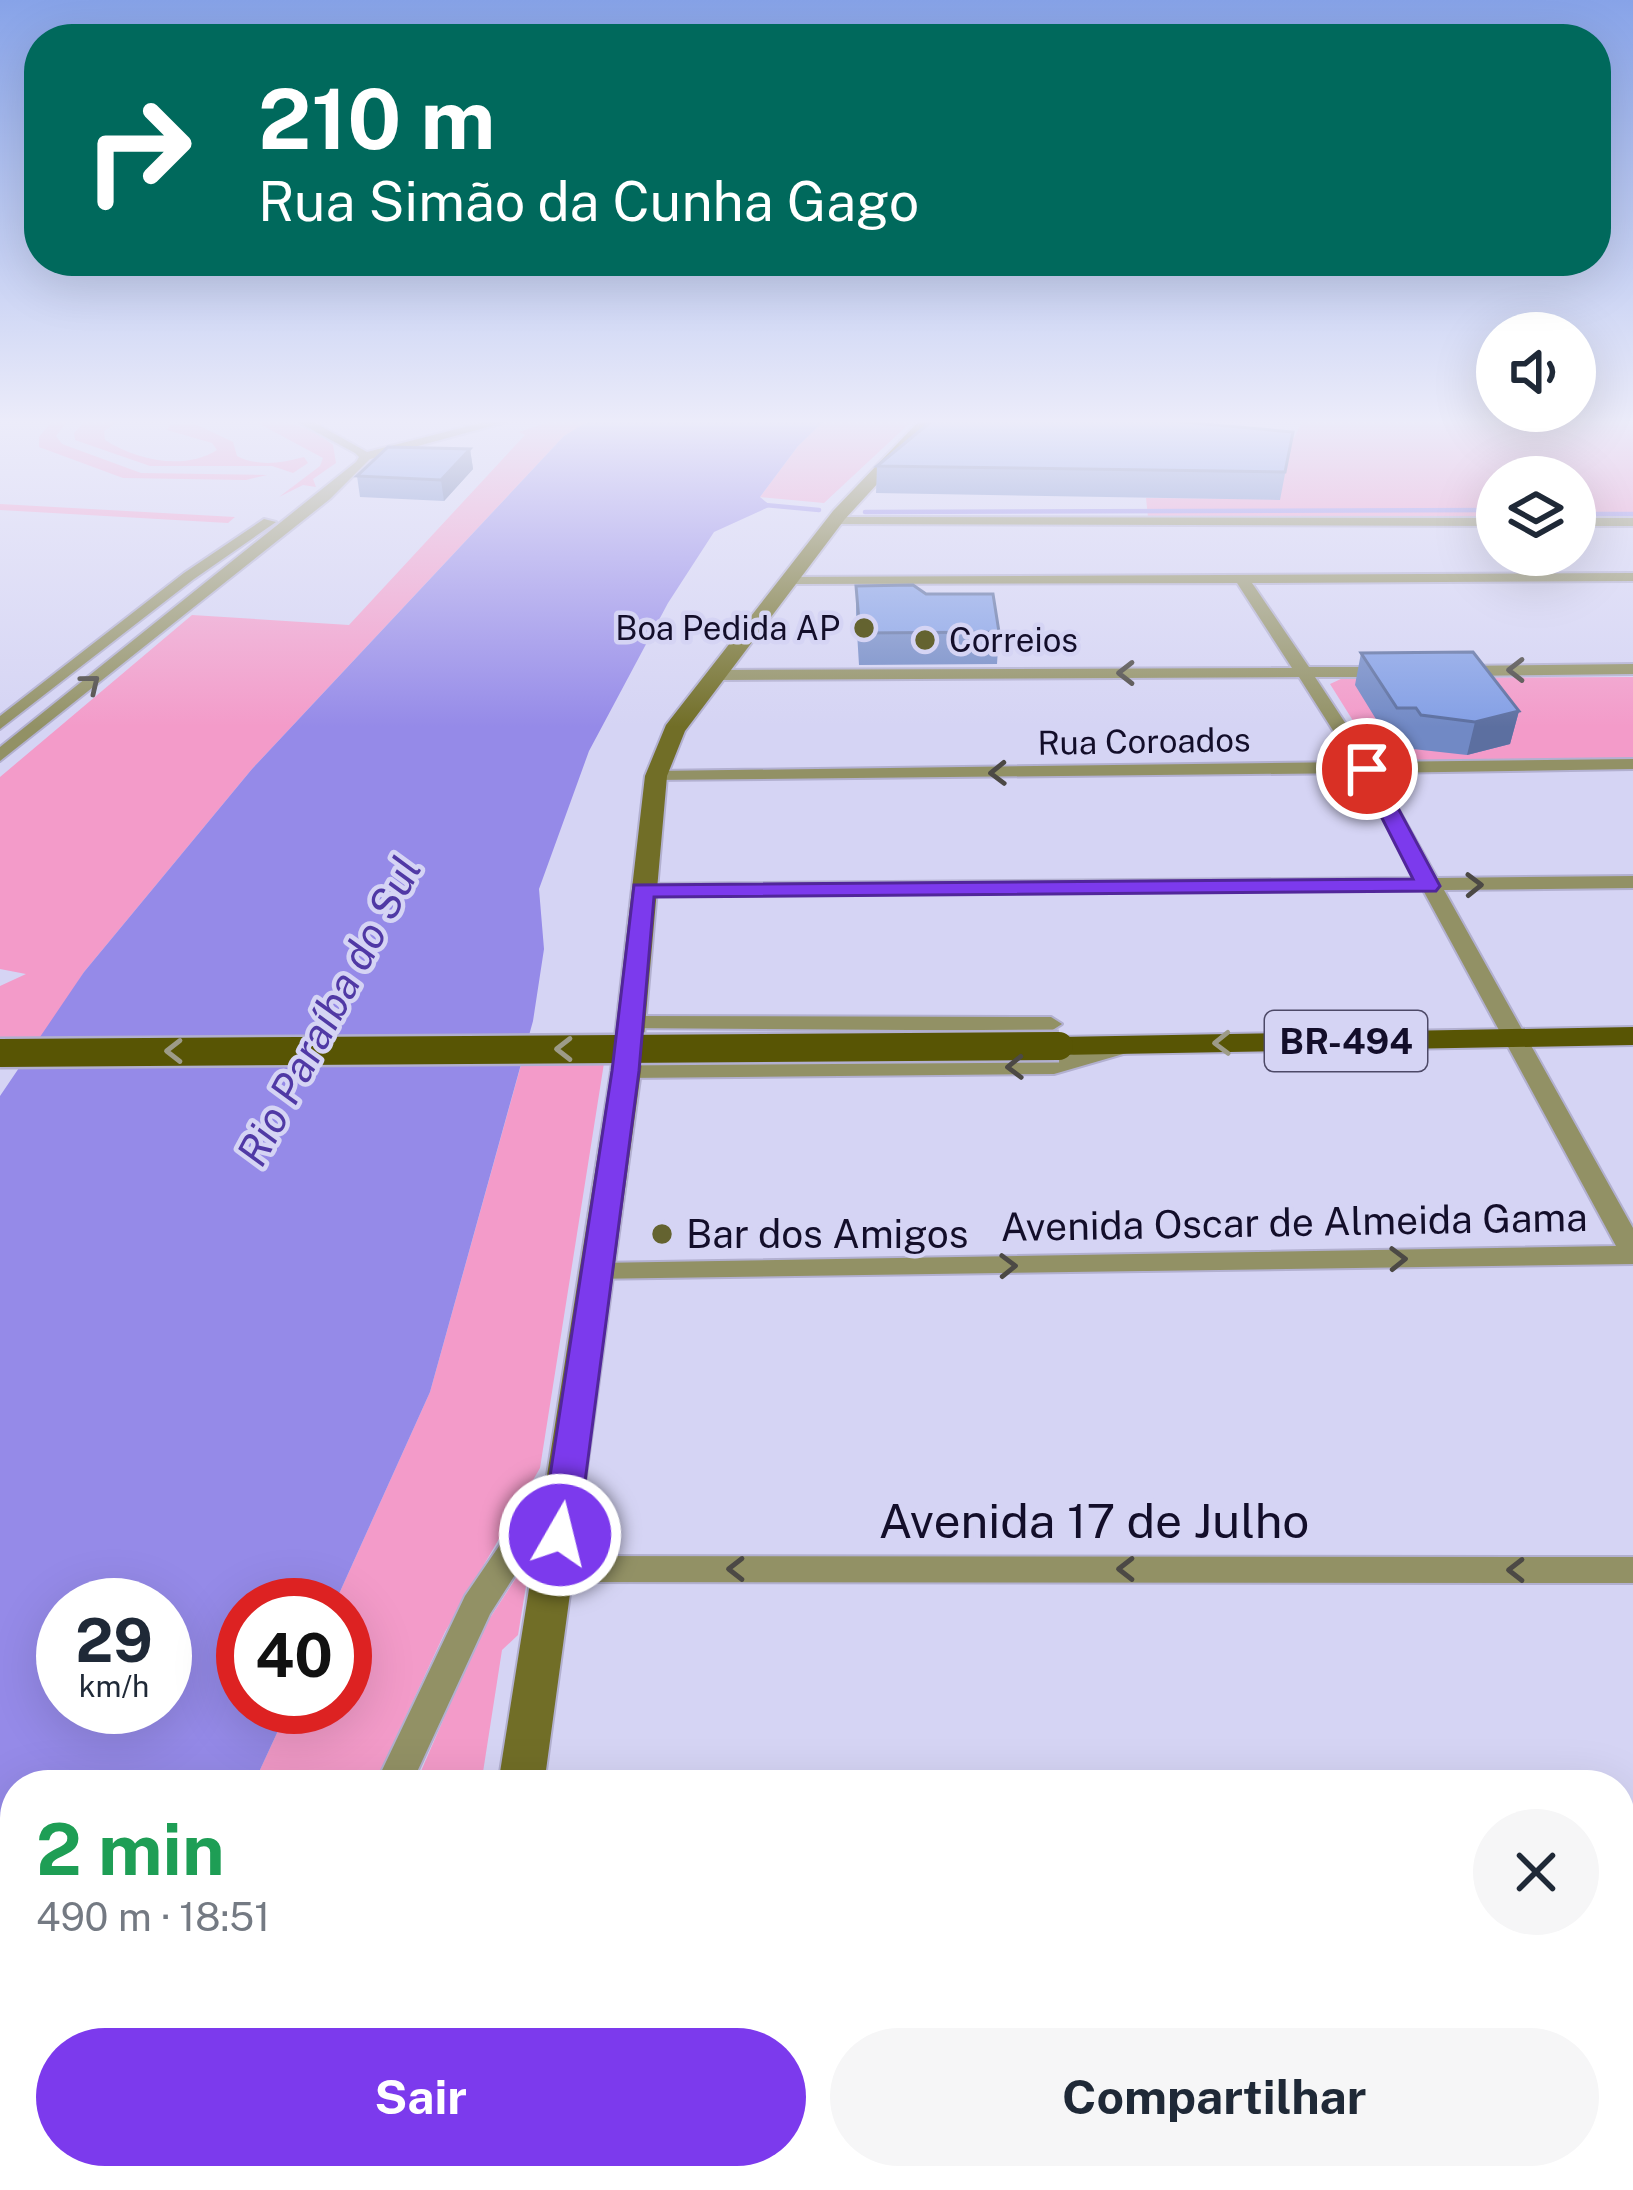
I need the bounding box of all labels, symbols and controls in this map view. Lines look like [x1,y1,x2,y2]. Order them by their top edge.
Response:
text: 210 m [258,69,496,168]
icon: right [60,72,216,228]
text: Rua Simão da Cunha Gago [258,170,919,233]
map controls [1476,312,1596,576]
button: sound [1476,312,1596,432]
button: layers [1476,456,1596,576]
place label: Boa Pedida AP [615,609,840,647]
marker: Boa Pedida AP [851,615,877,641]
place label: Correios [949,621,1078,659]
marker: Correios [912,627,938,653]
one-way arrow [1506,657,1525,683]
one-way arrow [1116,660,1134,686]
one-way arrow [78,676,100,697]
pin [1316,718,1418,820]
street label: Rua Coroados [1037,720,1251,762]
icon: arrive [1334,736,1400,802]
one-way arrow [988,759,1007,785]
water label: Rio Paraíba do Sul [226,848,431,1174]
one-way arrow [1465,873,1484,899]
road number: BR-494 [1265,1011,1427,1071]
one-way arrow [1212,1030,1231,1056]
one-way arrow [554,1036,572,1062]
one-way arrow [164,1038,183,1064]
one-way arrow [1005,1054,1023,1080]
street label: Avenida Oscar de Almeida Gama [1000,1194,1588,1250]
place label: Bar dos Amigos [686,1211,969,1257]
marker: Bar dos Amigos [649,1221,675,1247]
one-way arrow [1389,1247,1408,1273]
one-way arrow [999,1253,1018,1279]
position arrow [497,1472,623,1598]
street label: Avenida 17 de Julho [878,1492,1310,1549]
one-way arrow [726,1556,744,1582]
one-way arrow [1116,1556,1134,1582]
one-way arrow [1506,1557,1524,1583]
speed limit sign: 40 [216,1578,372,1734]
text: 29 [75,1605,153,1676]
text: km/h [79,1668,149,1704]
text: 2 min [36,1807,225,1891]
button: close [1473,1809,1599,1935]
text: 490 m · 18:51 [36,1894,270,1940]
button: Sair [36,2028,806,2166]
button: Compartilhar [830,2028,1599,2166]

